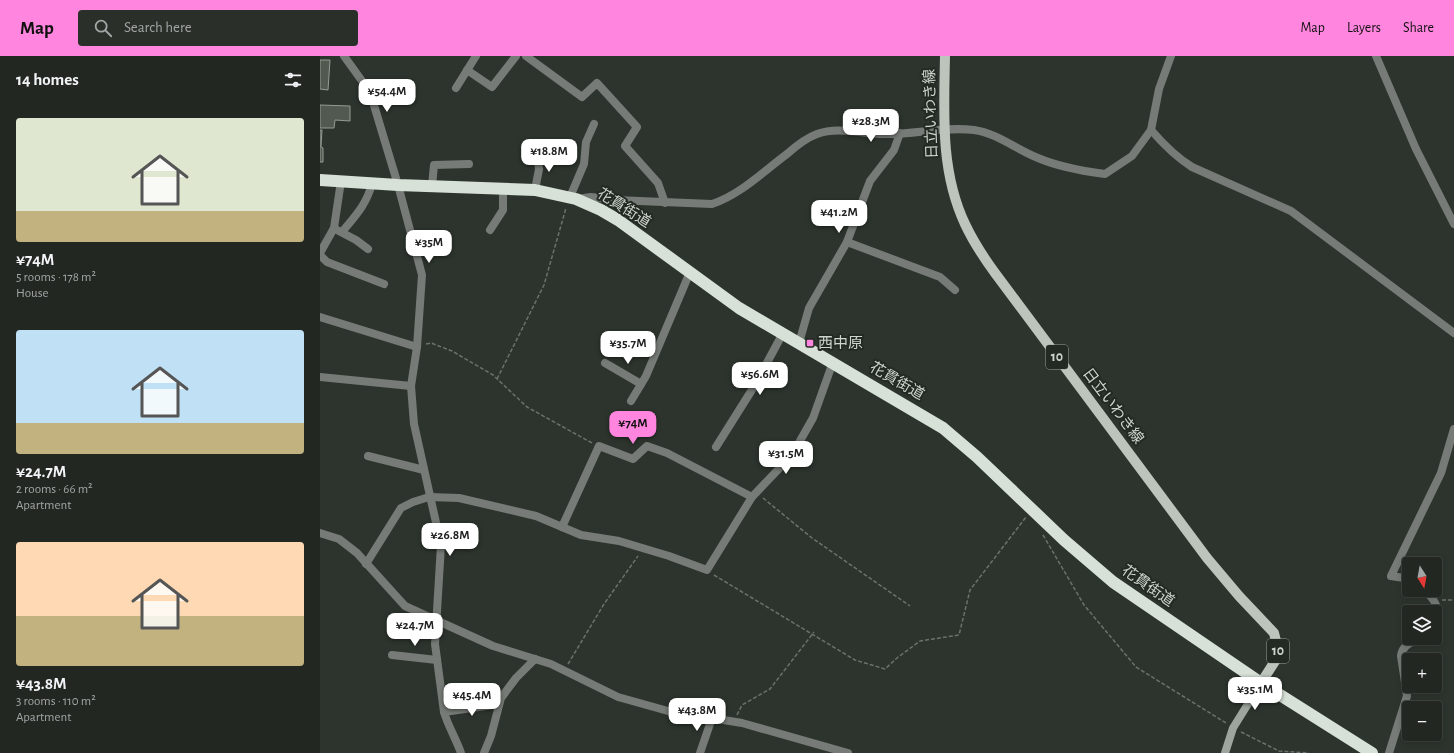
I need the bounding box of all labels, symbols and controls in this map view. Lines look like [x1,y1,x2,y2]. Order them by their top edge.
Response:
search box [78,10,358,46]
icon: search [92,17,114,39]
text: Map [20,19,54,38]
text: Search here [124,20,192,35]
text: Map [1300,21,1325,35]
text: Layers [1347,21,1381,35]
text: Share [1403,21,1434,35]
icon: filters [282,69,304,91]
street label: 日立いわき線 [921,69,940,159]
text: 14 homes [16,71,79,88]
pin: ¥54.4M [354,79,420,113]
text: ¥54.4M [368,85,406,98]
pin: ¥28.3M [838,109,904,143]
text: ¥28.3M [852,115,890,128]
pin: ¥18.8M [516,139,582,173]
icon: home [124,144,196,216]
text: ¥18.8M [530,145,568,158]
street label: 花貫街道 [595,185,654,230]
pin: ¥41.2M [806,200,872,234]
text: ¥41.2M [820,206,858,219]
pin: ¥35M [405,230,453,264]
text: ¥35M [415,236,443,249]
text: ¥74M [16,251,54,268]
text: 5 rooms · 178 m² [16,271,96,284]
text: House [16,287,48,300]
pin: ¥35.7M [595,331,661,365]
place label: 西中原 [818,335,863,351]
text: ¥35.7M [609,337,647,350]
marker: 西中原 [805,338,815,348]
road number: 10 [1046,345,1068,369]
icon: home [124,356,196,428]
street label: 花貫街道 [867,359,927,402]
pin: ¥56.6M [727,362,793,396]
street label: 日立いわき線 [1080,365,1147,446]
text: ¥56.6M [741,368,779,381]
pin: ¥74M [609,411,657,445]
text: ¥74M [618,417,648,430]
pin: ¥31.5M [753,441,819,475]
text: ¥31.5M [768,447,804,460]
text: ¥24.7M [16,463,66,480]
text: 2 rooms · 66 m² [16,483,93,496]
text: Apartment [16,499,71,512]
pin: ¥26.8M [417,523,483,557]
text: ¥26.8M [431,529,470,542]
north arrow [1402,557,1442,597]
map controls [1402,557,1442,741]
street label: 花貫街道 [1119,562,1177,609]
icon: home [124,568,196,640]
button: layers [1402,605,1442,645]
pin: ¥24.7M [382,613,448,647]
text: ¥24.7M [396,619,434,632]
road number: 10 [1267,639,1289,663]
button: + [1402,653,1442,693]
text: ¥43.8M [16,675,67,692]
pin: ¥35.1M [1222,677,1288,711]
pin: ¥45.4M [439,683,505,717]
text: ¥35.1M [1237,683,1273,696]
text: ¥45.4M [453,689,491,702]
text: 3 rooms · 110 m² [16,695,96,708]
pin: ¥43.8M [664,698,730,732]
button: − [1402,701,1442,741]
text: ¥43.8M [678,704,716,717]
text: Apartment [16,711,71,724]

